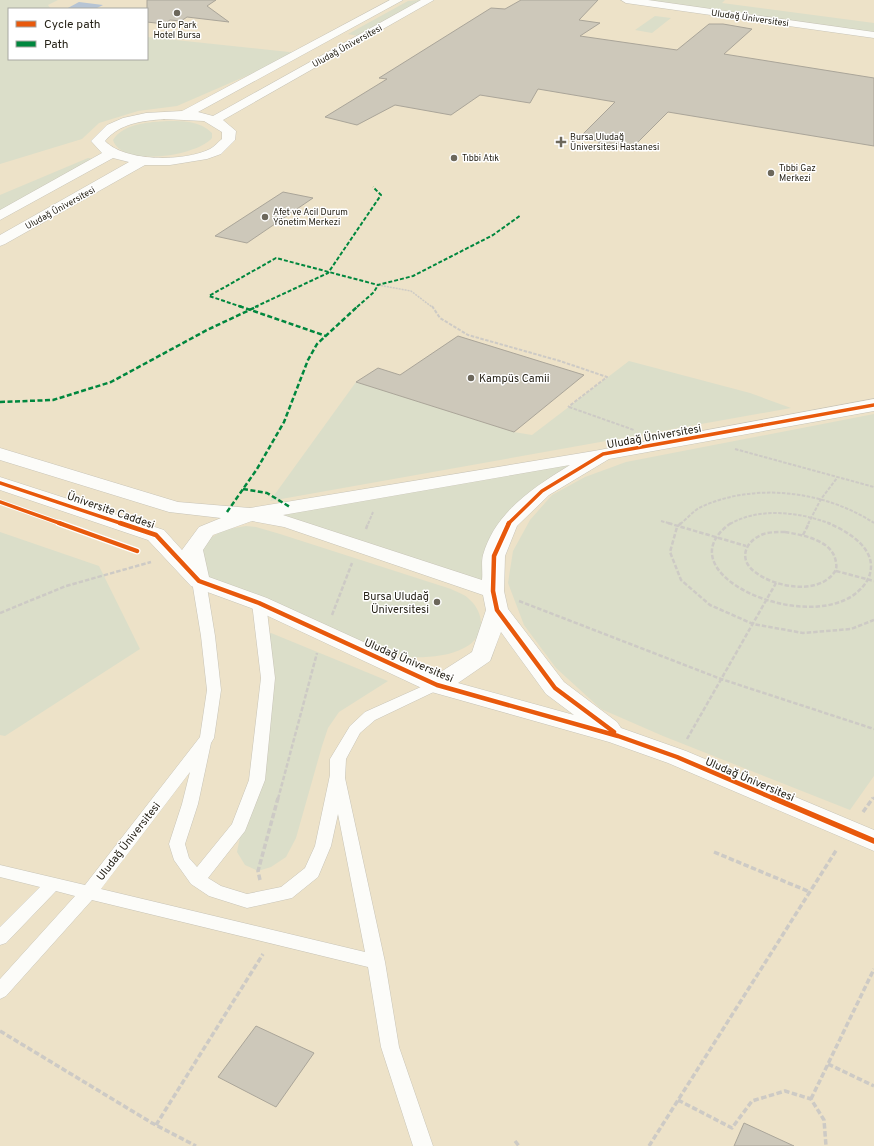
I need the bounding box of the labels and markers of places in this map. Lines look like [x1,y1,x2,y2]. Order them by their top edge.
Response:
marker: Euro Park Hotel Bursa [172,8,182,18]
place label: Euro Park Hotel Bursa [153,20,201,41]
place label: Bursa Uludağ Üniversitesi Hastanesi [570,132,659,153]
marker: Bursa Uludağ Üniversitesi Hastanesi [555,136,567,148]
marker: Tıbbi Atık [449,153,459,163]
place label: Tıbbi Atık [462,153,499,164]
place label: Tıbbi Gaz Merkezi [779,163,816,184]
marker: Tıbbi Gaz Merkezi [766,168,776,178]
place label: Afet ve Acil Durum Yönetim Merkezi [273,207,348,228]
marker: Afet ve Acil Durum Yönetim Merkezi [260,212,270,222]
place label: Kampüs Camii [479,372,550,386]
marker: Kampüs Camii [466,373,476,383]
place label: Bursa Uludağ Üniversitesi [363,590,429,617]
marker: Bursa Uludağ Üniversitesi [432,597,442,607]

